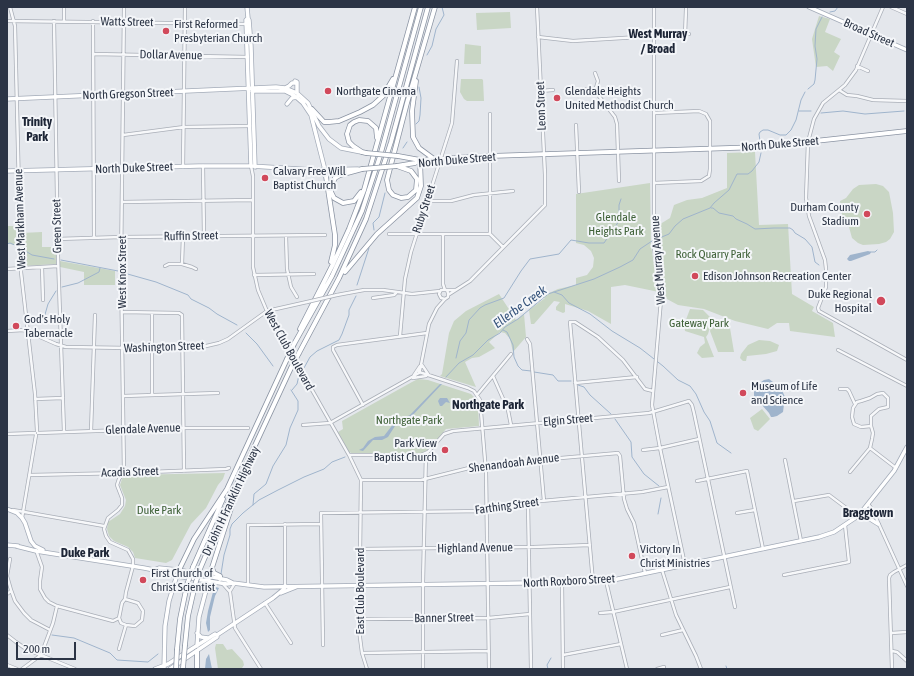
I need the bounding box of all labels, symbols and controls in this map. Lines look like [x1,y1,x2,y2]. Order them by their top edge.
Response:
street label: Watts Street [100,14,154,30]
street label: Broad Street [841,15,897,51]
place label: First Reformed Presbyterian Church [174,17,263,45]
marker: First Reformed Presbyterian Church [161,26,171,36]
district label: West Murray / Broad [629,26,687,57]
street label: Dollar Avenue [140,47,202,63]
street label: Leon Street [533,81,549,131]
place label: Northgate Cinema [336,84,416,98]
place label: Glendale Heights United Methodist Church [565,84,674,112]
street label: North Gregson Street [82,85,174,103]
marker: Northgate Cinema [323,86,333,96]
marker: Glendale Heights United Methodist Church [552,93,562,103]
district label: Trinity Park [22,114,52,145]
street label: North Duke Street [741,133,819,155]
street label: North Duke Street [418,149,496,171]
street label: North Duke Street [95,159,173,177]
place label: Calvary Free Will Baptist Church [273,164,346,192]
street label: West Markham Avenue [11,169,29,269]
marker: Calvary Free Will Baptist Church [260,173,270,183]
street label: Ruby Street [409,183,439,235]
street label: Green Street [49,199,65,253]
place label: Durham County Stadium [790,200,859,228]
marker: Durham County Stadium [862,209,872,219]
park label: Glendale Heights Park [588,210,644,238]
street label: West Murray Avenue [648,215,668,305]
street label: Ruffin Street [163,228,219,244]
street label: West Knox Street [115,235,129,309]
park label: Rock Quarry Park [675,247,751,261]
place label: Edison Johnson Recreation Center [703,269,851,283]
marker: Edison Johnson Recreation Center [690,271,700,281]
water label: Ellerbe Creek [490,282,550,332]
place label: Duke Regional Hospital [808,287,872,315]
marker: Duke Regional Hospital [875,295,887,307]
street label: West Club Boulevard [261,307,317,393]
place label: God's Holy Tabernacle [24,312,73,340]
park label: Gateway Park [669,316,729,330]
marker: God's Holy Tabernacle [11,321,21,331]
street label: Washington Street [124,338,204,356]
place label: Museum of Life and Science [751,379,817,407]
marker: Museum of Life and Science [738,388,748,398]
district label: Northgate Park [452,397,524,413]
street label: Elgin Street [543,411,593,429]
park label: Northgate Park [376,413,442,427]
street label: Glendale Avenue [105,420,181,438]
place label: Park View Baptist Church [374,436,437,464]
street label: Dr John H Franklin Highway [199,444,263,558]
marker: Park View Baptist Church [440,445,450,455]
street label: Shenandoah Avenue [468,450,560,476]
street label: Acadia Street [101,464,159,480]
street label: Farthing Street [474,494,540,518]
park label: Duke Park [137,503,181,517]
district label: Braggtown [843,505,893,521]
street label: Highland Avenue [437,540,513,556]
place label: Victory In Christ Ministries [640,542,710,570]
district label: Duke Park [61,545,109,561]
street label: East Club Boulevard [353,548,367,634]
marker: Victory In Christ Ministries [627,551,637,561]
place label: First Church of Christ Scientist [151,566,215,594]
street label: North Roxboro Street [523,571,615,591]
marker: First Church of Christ Scientist [138,575,148,585]
street label: Banner Street [414,610,474,626]
scale bar [18,634,78,660]
text: 200 m [23,642,50,656]

